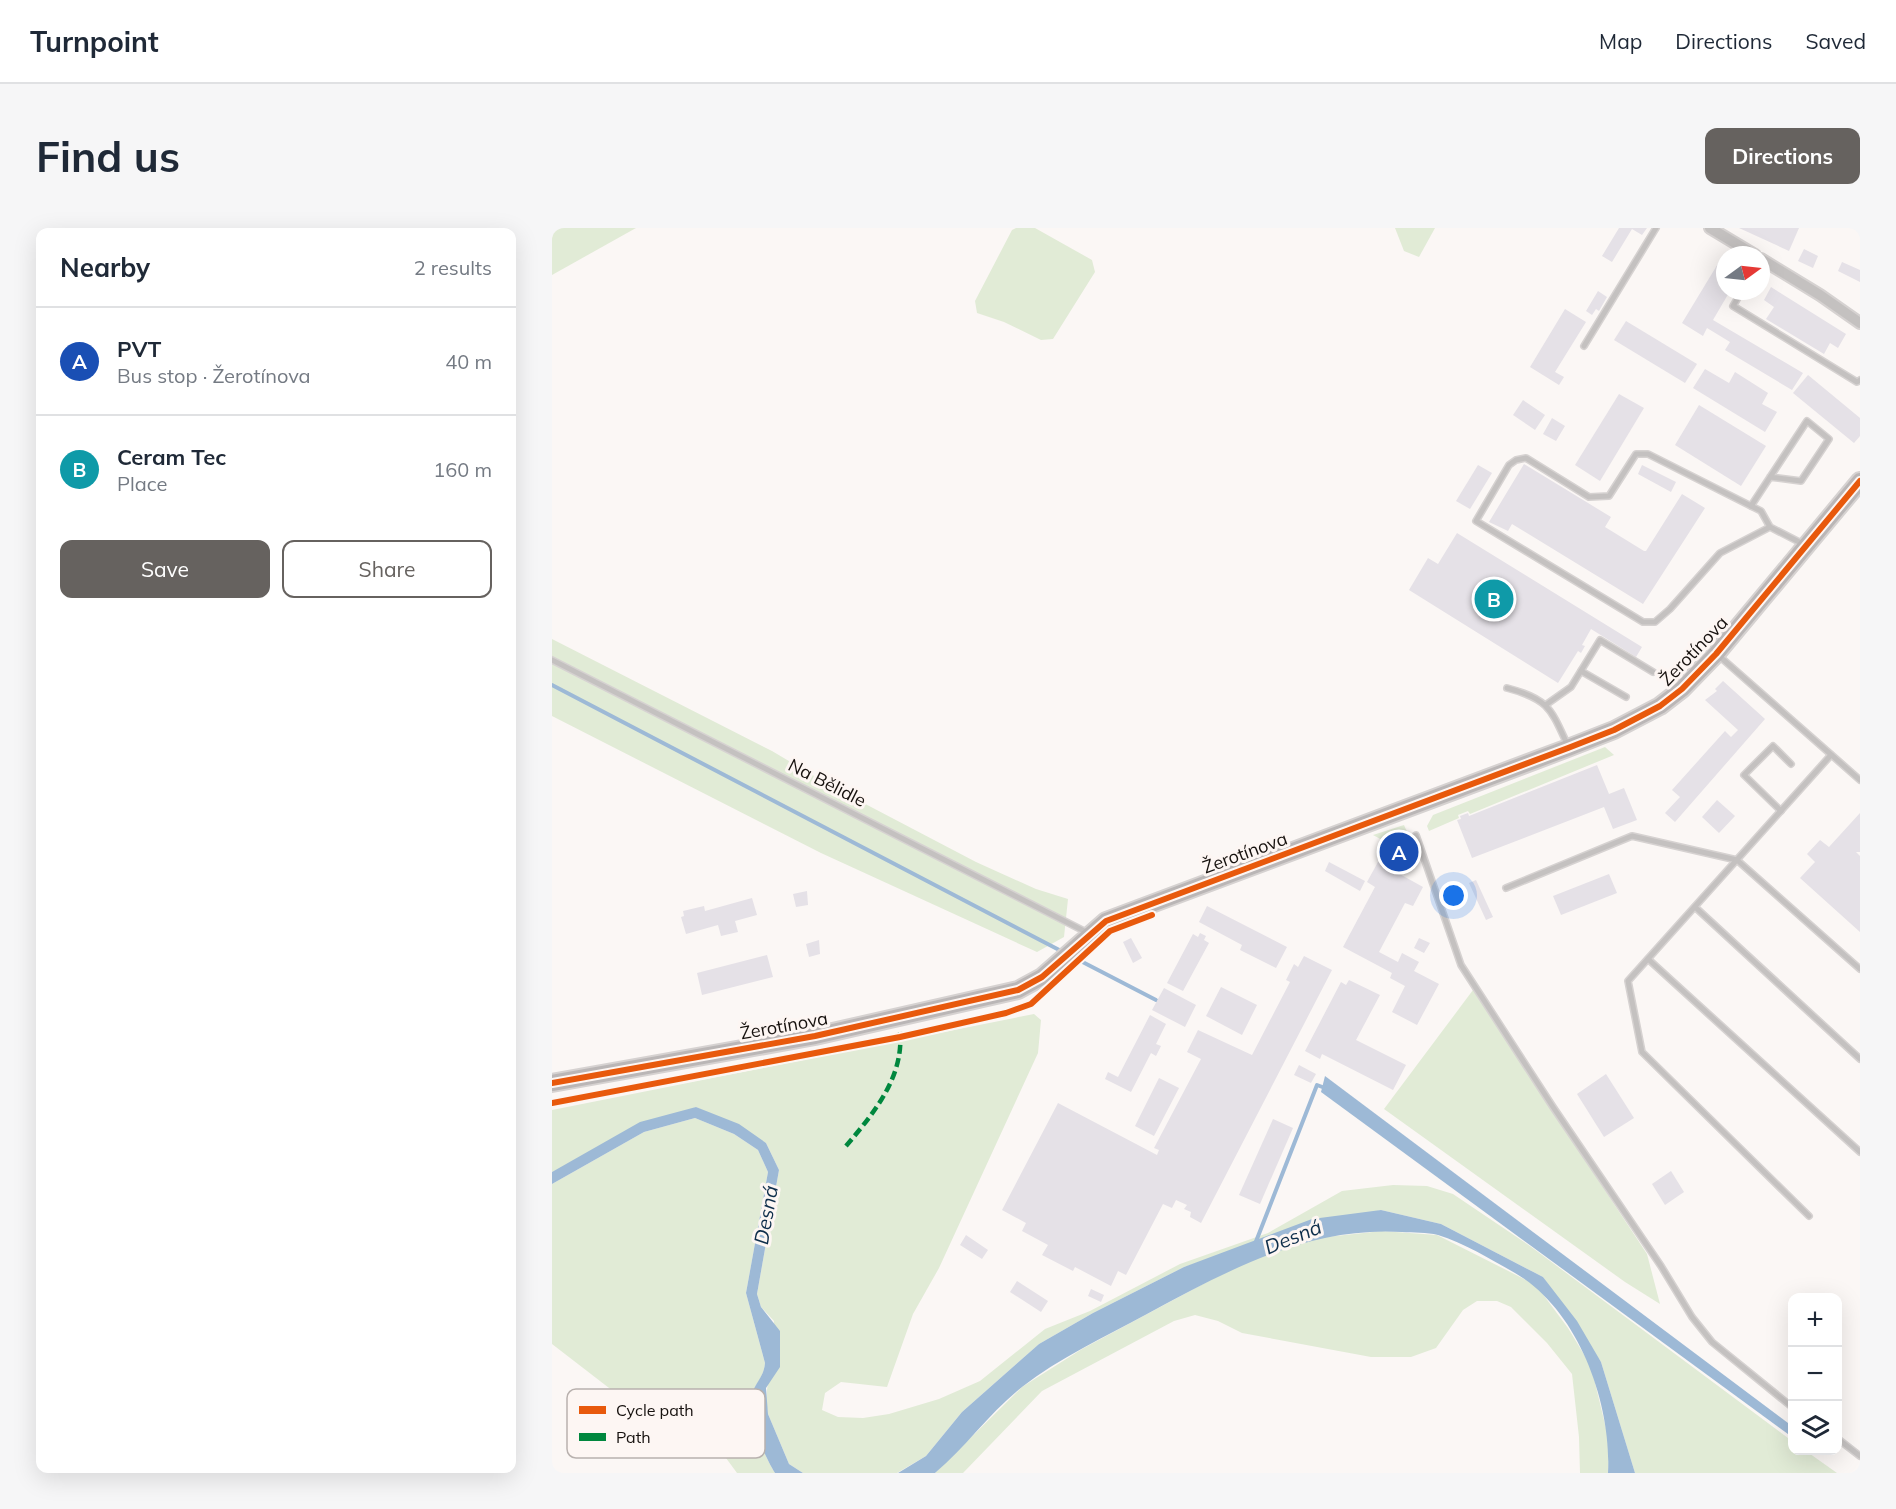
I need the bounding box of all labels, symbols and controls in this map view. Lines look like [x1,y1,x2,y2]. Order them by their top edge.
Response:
text: Turnpoint [30,24,159,59]
text: Map [1599,28,1642,54]
text: Directions [1675,28,1772,54]
text: Saved [1805,28,1866,54]
button: Directions [1705,128,1860,184]
text: Find us [36,130,180,183]
north arrow [1716,246,1770,300]
text: Nearby [60,251,150,284]
text: 2 results [414,255,492,280]
text: PVT [117,335,161,363]
text: A [72,349,87,374]
text: 40 m [445,349,492,374]
text: Bus stop · Žerotínova [117,363,311,388]
text: Ceram Tec [117,443,226,471]
text: B [73,457,86,482]
text: 160 m [433,457,492,482]
text: Place [117,471,167,496]
button: Save [60,540,270,598]
button: Share [282,540,492,598]
pin: B [1474,576,1514,622]
street label: Žerotínova [1655,611,1733,690]
street label: Na Bělidle [784,753,870,812]
street label: Žerotínova [1199,827,1290,878]
pin: A [1380,830,1418,874]
your location [1439,881,1468,910]
street label: Žerotínova [738,1007,829,1045]
water label: Desná [748,1183,783,1246]
water label: Desná [1261,1214,1325,1259]
map controls [1788,1293,1842,1455]
button: + [1788,1293,1842,1347]
button: − [1788,1347,1842,1401]
legend [567,1389,765,1458]
text: Cycle path [616,1400,694,1420]
button: layers [1788,1401,1842,1455]
text: Path [616,1427,651,1447]

